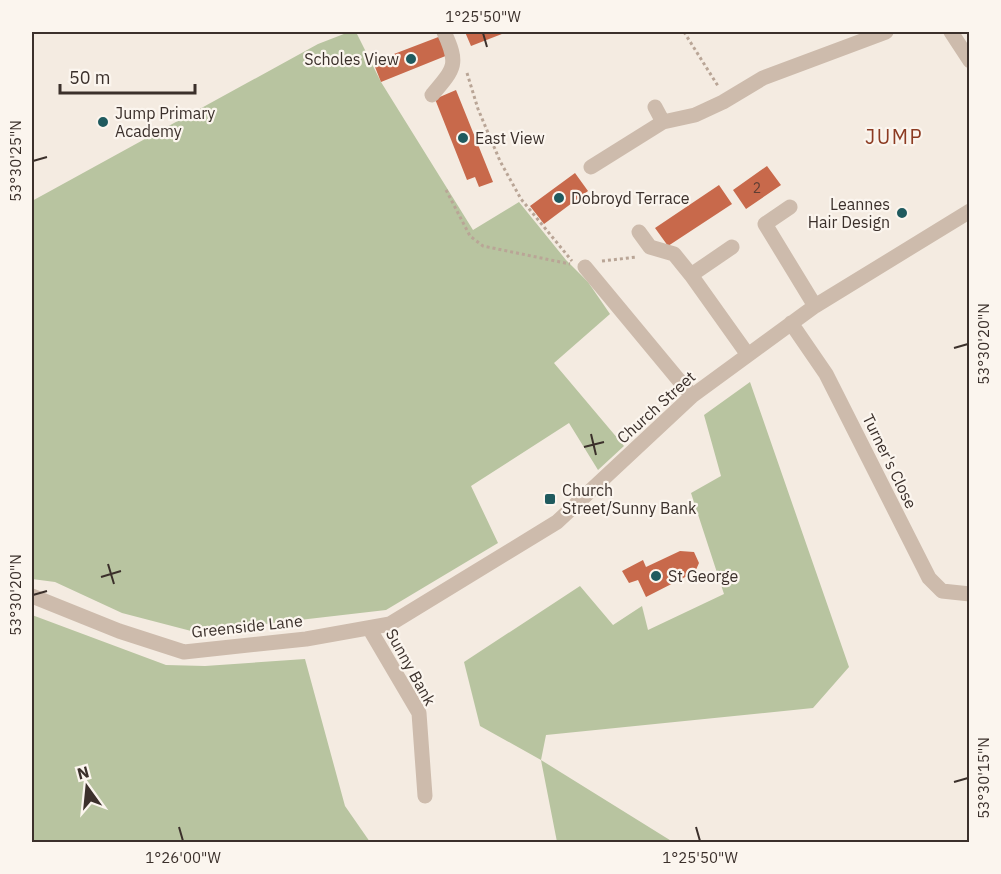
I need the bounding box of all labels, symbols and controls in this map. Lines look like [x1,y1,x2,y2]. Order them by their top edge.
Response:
text: 1°25'50"W [445,7,521,26]
place label: Scholes View [304,49,399,69]
marker: Scholes View [404,52,418,66]
scale bar [60,57,195,95]
text: 50 m [69,66,111,89]
place label: Jump Primary Academy [115,103,215,141]
marker: Jump Primary Academy [96,115,110,129]
text: 53°30'25"N [6,120,25,202]
district label: JUMP [865,123,923,150]
place label: East View [475,128,545,148]
marker: East View [456,131,470,145]
house number: 2 [753,179,761,197]
place label: Dobroyd Terrace [571,188,690,208]
marker: Dobroyd Terrace [552,191,566,205]
place label: Leannes Hair Design [808,194,890,232]
marker: Leannes Hair Design [895,206,909,220]
text: 53°30'20"N [974,303,993,385]
street label: Church Street [613,367,699,447]
street label: Turner's Close [858,410,922,512]
place label: Church Street/Sunny Bank [562,480,697,518]
marker: Church Street/Sunny Bank [543,492,557,506]
text: 53°30'20"N [6,554,25,636]
place label: St George [668,566,738,586]
marker: St George [649,569,663,583]
street label: Greenside Lane [190,610,304,642]
street label: Sunny Bank [382,625,441,709]
text: 53°30'15"N [974,737,993,819]
north arrow [57,757,117,817]
text: N [75,761,91,784]
text: 1°26'00"W [145,848,221,867]
text: 1°25'50"W [662,848,738,867]

